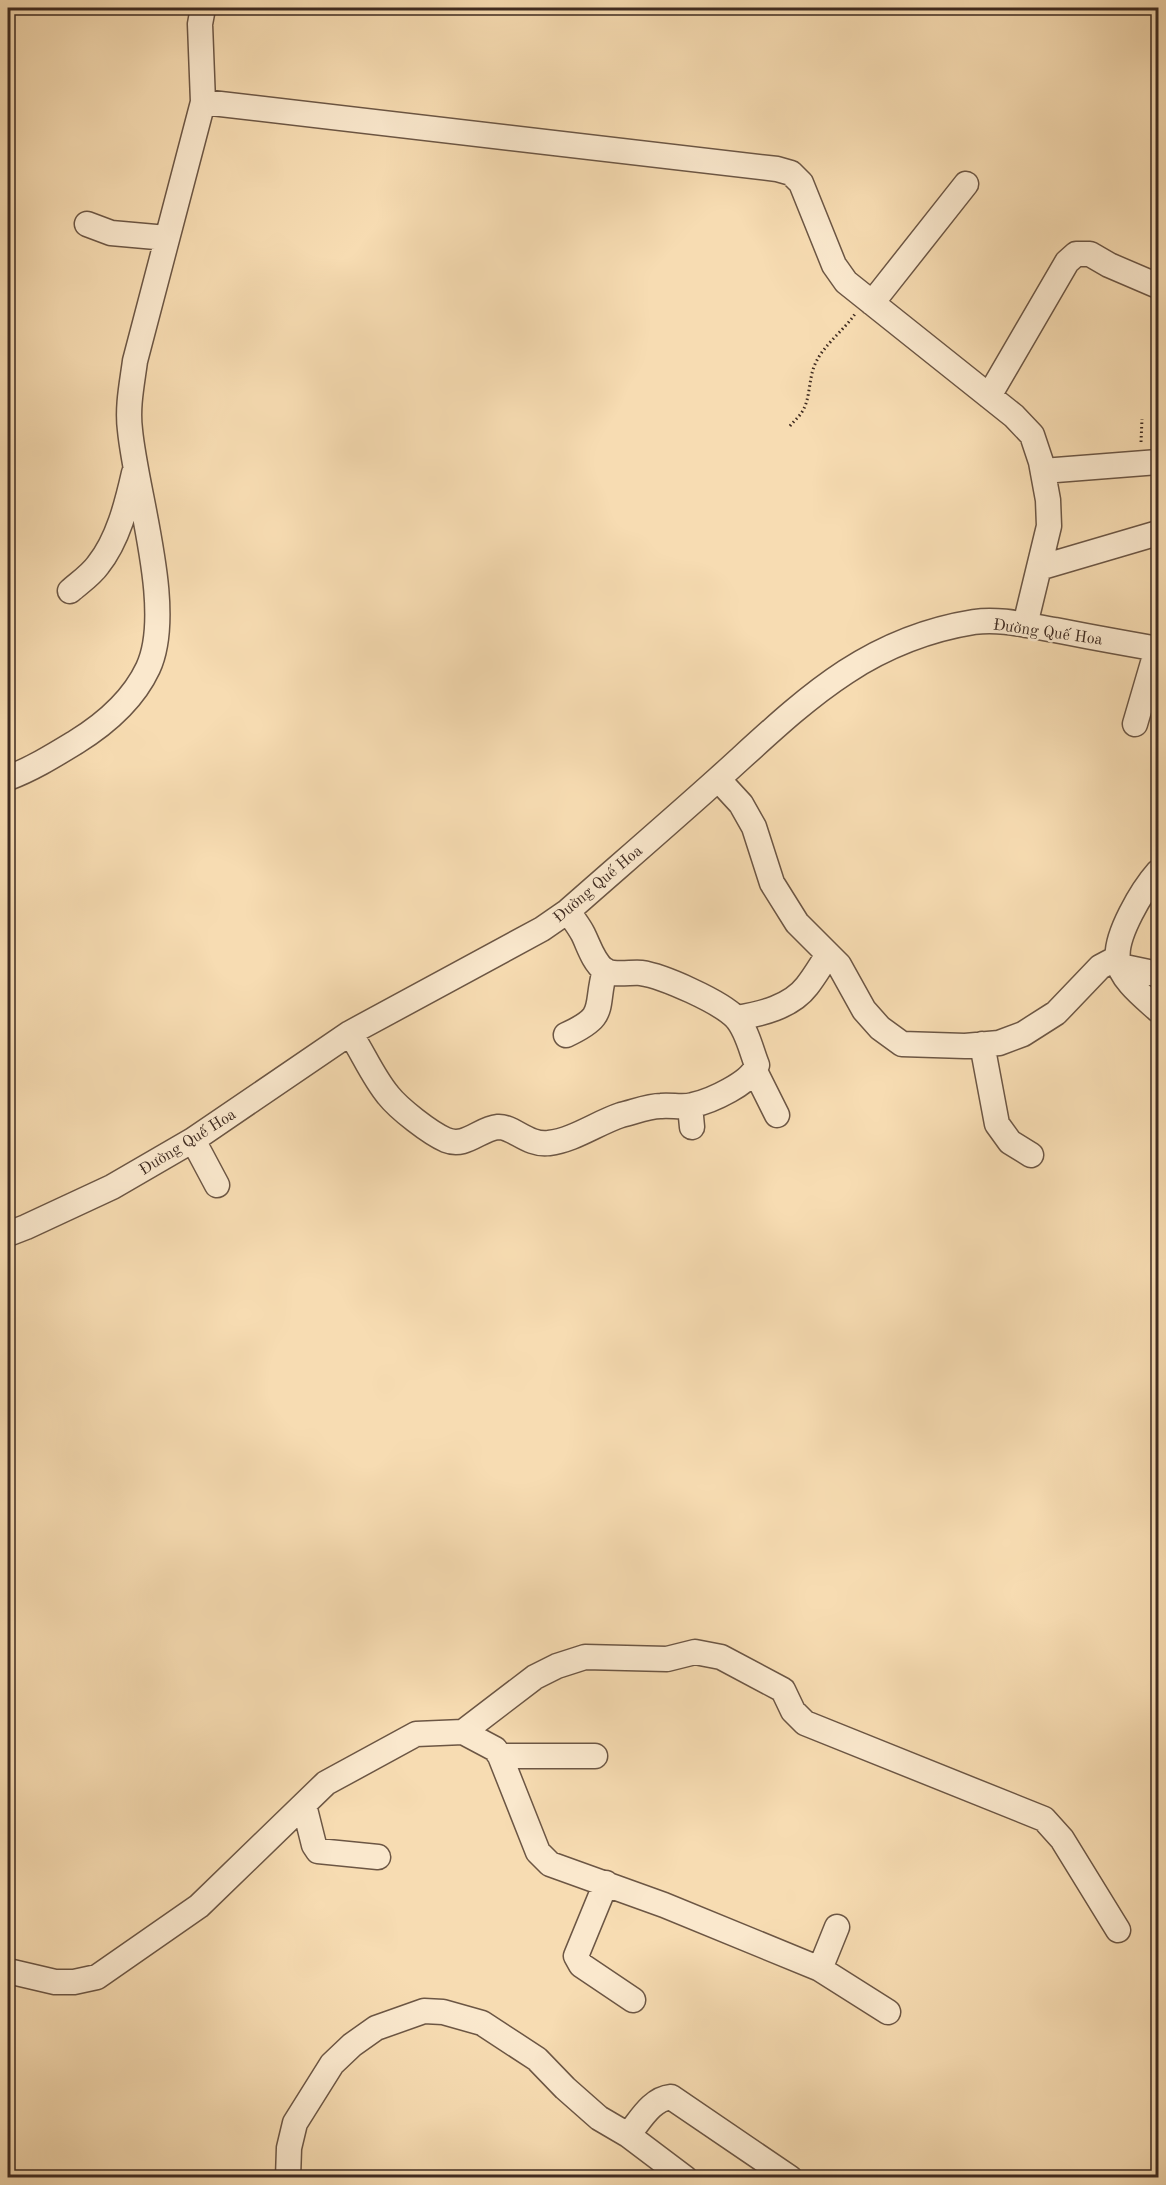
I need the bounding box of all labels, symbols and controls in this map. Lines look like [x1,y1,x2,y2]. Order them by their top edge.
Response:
street label: Đường Quế Hoa [992,615,1104,649]
street label: Đường Quế Hoa [550,841,646,926]
street label: Đường Quế Hoa [136,1105,239,1179]

